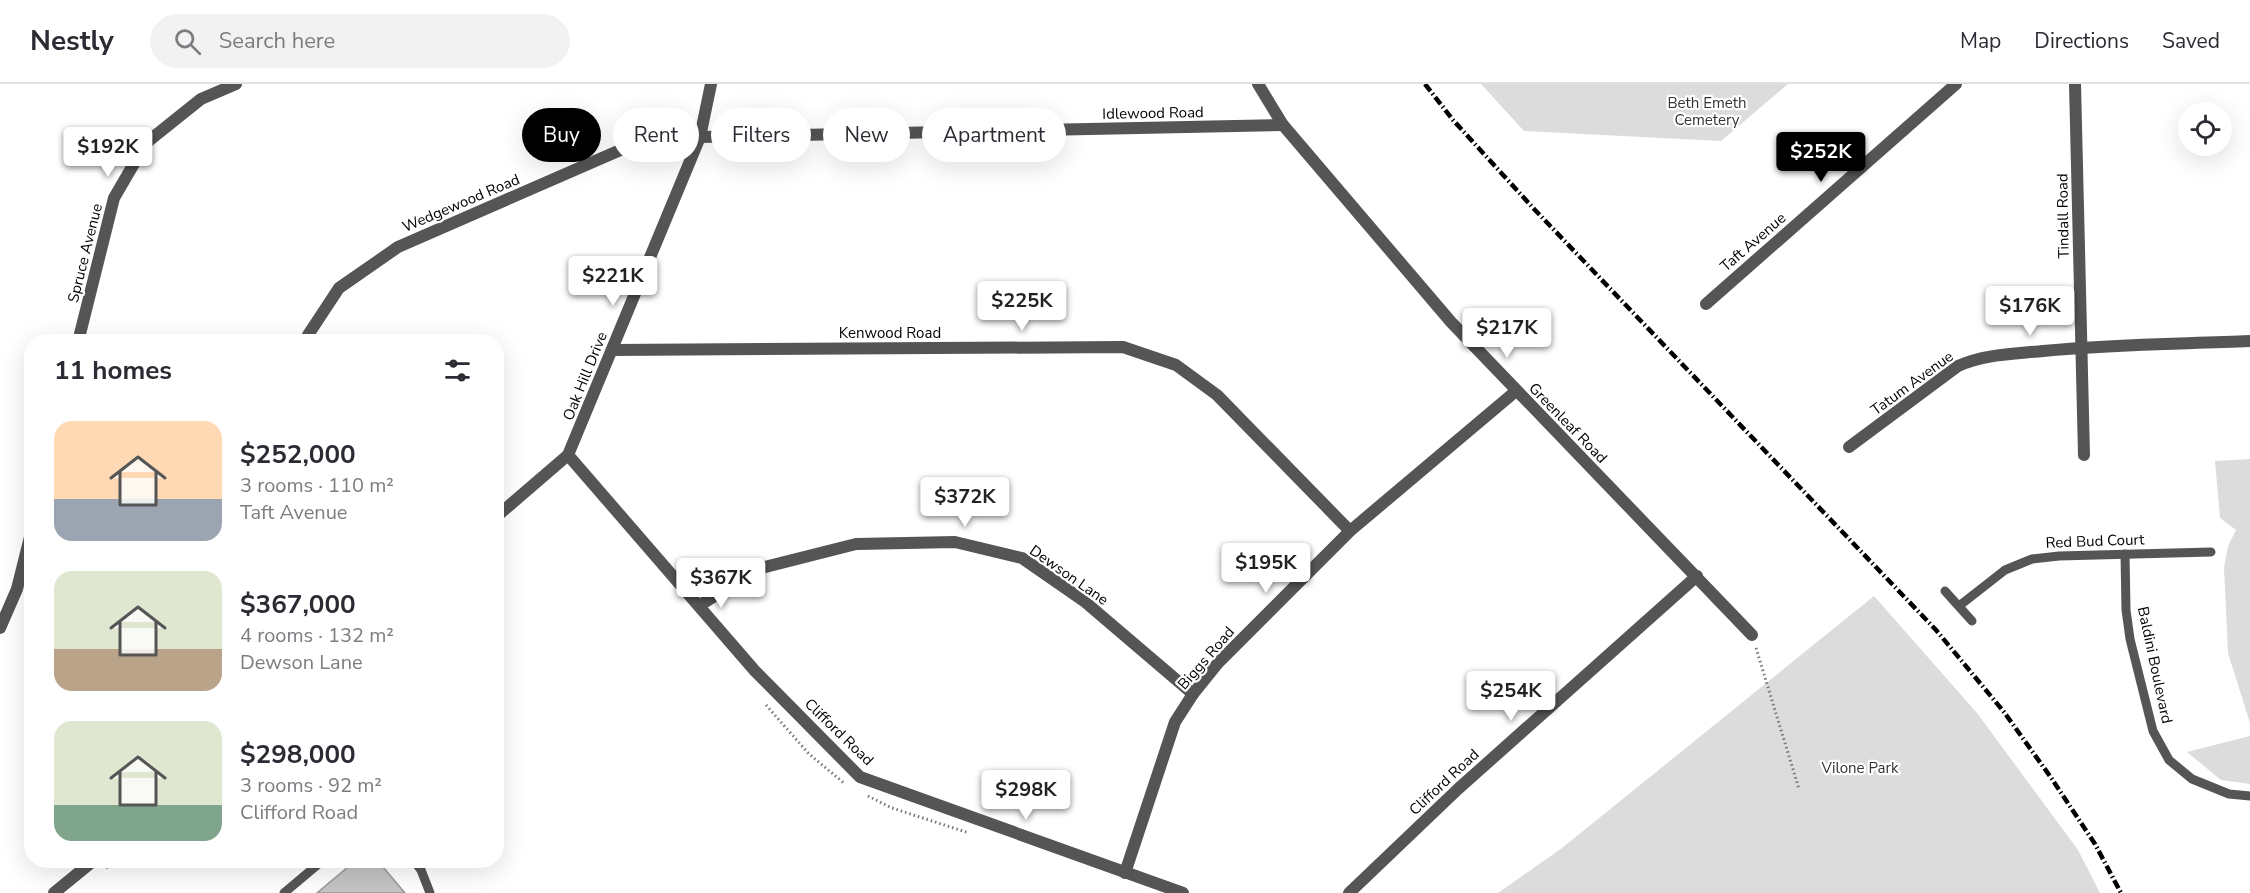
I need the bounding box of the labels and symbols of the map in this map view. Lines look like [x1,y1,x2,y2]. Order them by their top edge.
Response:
park label: Beth Emeth Cemetery [1667,93,1747,130]
street label: Idlewood Road [1102,102,1204,124]
pin: $192K [66,127,150,178]
pin: $252K [1779,132,1863,183]
street label: Wedgewood Road [399,169,523,237]
street label: Tindall Road [2052,173,2074,259]
street label: Spruce Avenue [63,201,107,305]
street label: Taft Avenue [1716,208,1790,276]
pin: $221K [571,256,655,307]
pin: $225K [980,281,1064,332]
pin: $176K [1988,286,2072,337]
pin: $217K [1465,308,1549,359]
street label: Kenwood Road [839,323,941,343]
street label: Oak Hill Drive [558,329,612,423]
street label: Tatum Avenue [1867,346,1957,420]
street label: Greenleaf Road [1524,378,1612,468]
pin: $372K [923,477,1007,528]
street label: Red Bud Court [2045,529,2146,553]
street label: Dewson Lane [1026,540,1112,610]
pin: $195K [1224,543,1308,594]
pin: $367K [679,558,763,609]
street label: Baldini Boulevard [2133,605,2177,725]
street label: Biggs Road [1173,622,1239,694]
pin: $254K [1469,671,1553,722]
street label: Clifford Road [800,694,878,770]
street label: Clifford Road [1405,744,1483,820]
park label: Vilone Park [1821,758,1899,778]
pin: $298K [984,770,1068,821]

